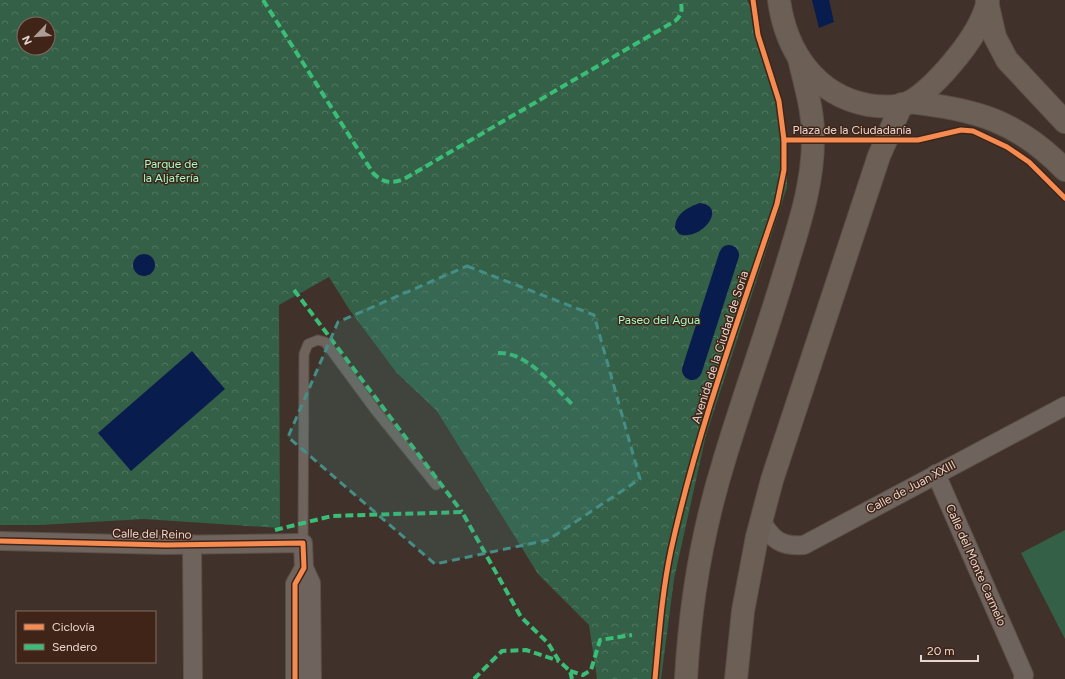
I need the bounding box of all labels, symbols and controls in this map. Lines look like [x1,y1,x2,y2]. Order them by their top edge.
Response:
north arrow [16,16,56,56]
text: N [20,33,35,47]
street label: Plaza de la Ciudadanía [793,123,912,137]
park label: Parque de la Aljafería [143,157,199,185]
street label: Avenida de la Ciudad de Soria [689,269,751,425]
park label: Paseo del Agua [618,313,700,327]
street label: Calle de Juan XXIII [864,458,958,516]
street label: Calle del Monte Carmelo [943,502,1009,628]
street label: Calle del Reino [112,526,192,542]
legend [16,611,156,663]
text: Ciclovía [52,620,95,634]
scale bar [921,637,978,663]
text: Sendero [52,640,97,654]
text: 20 m [927,644,955,658]

